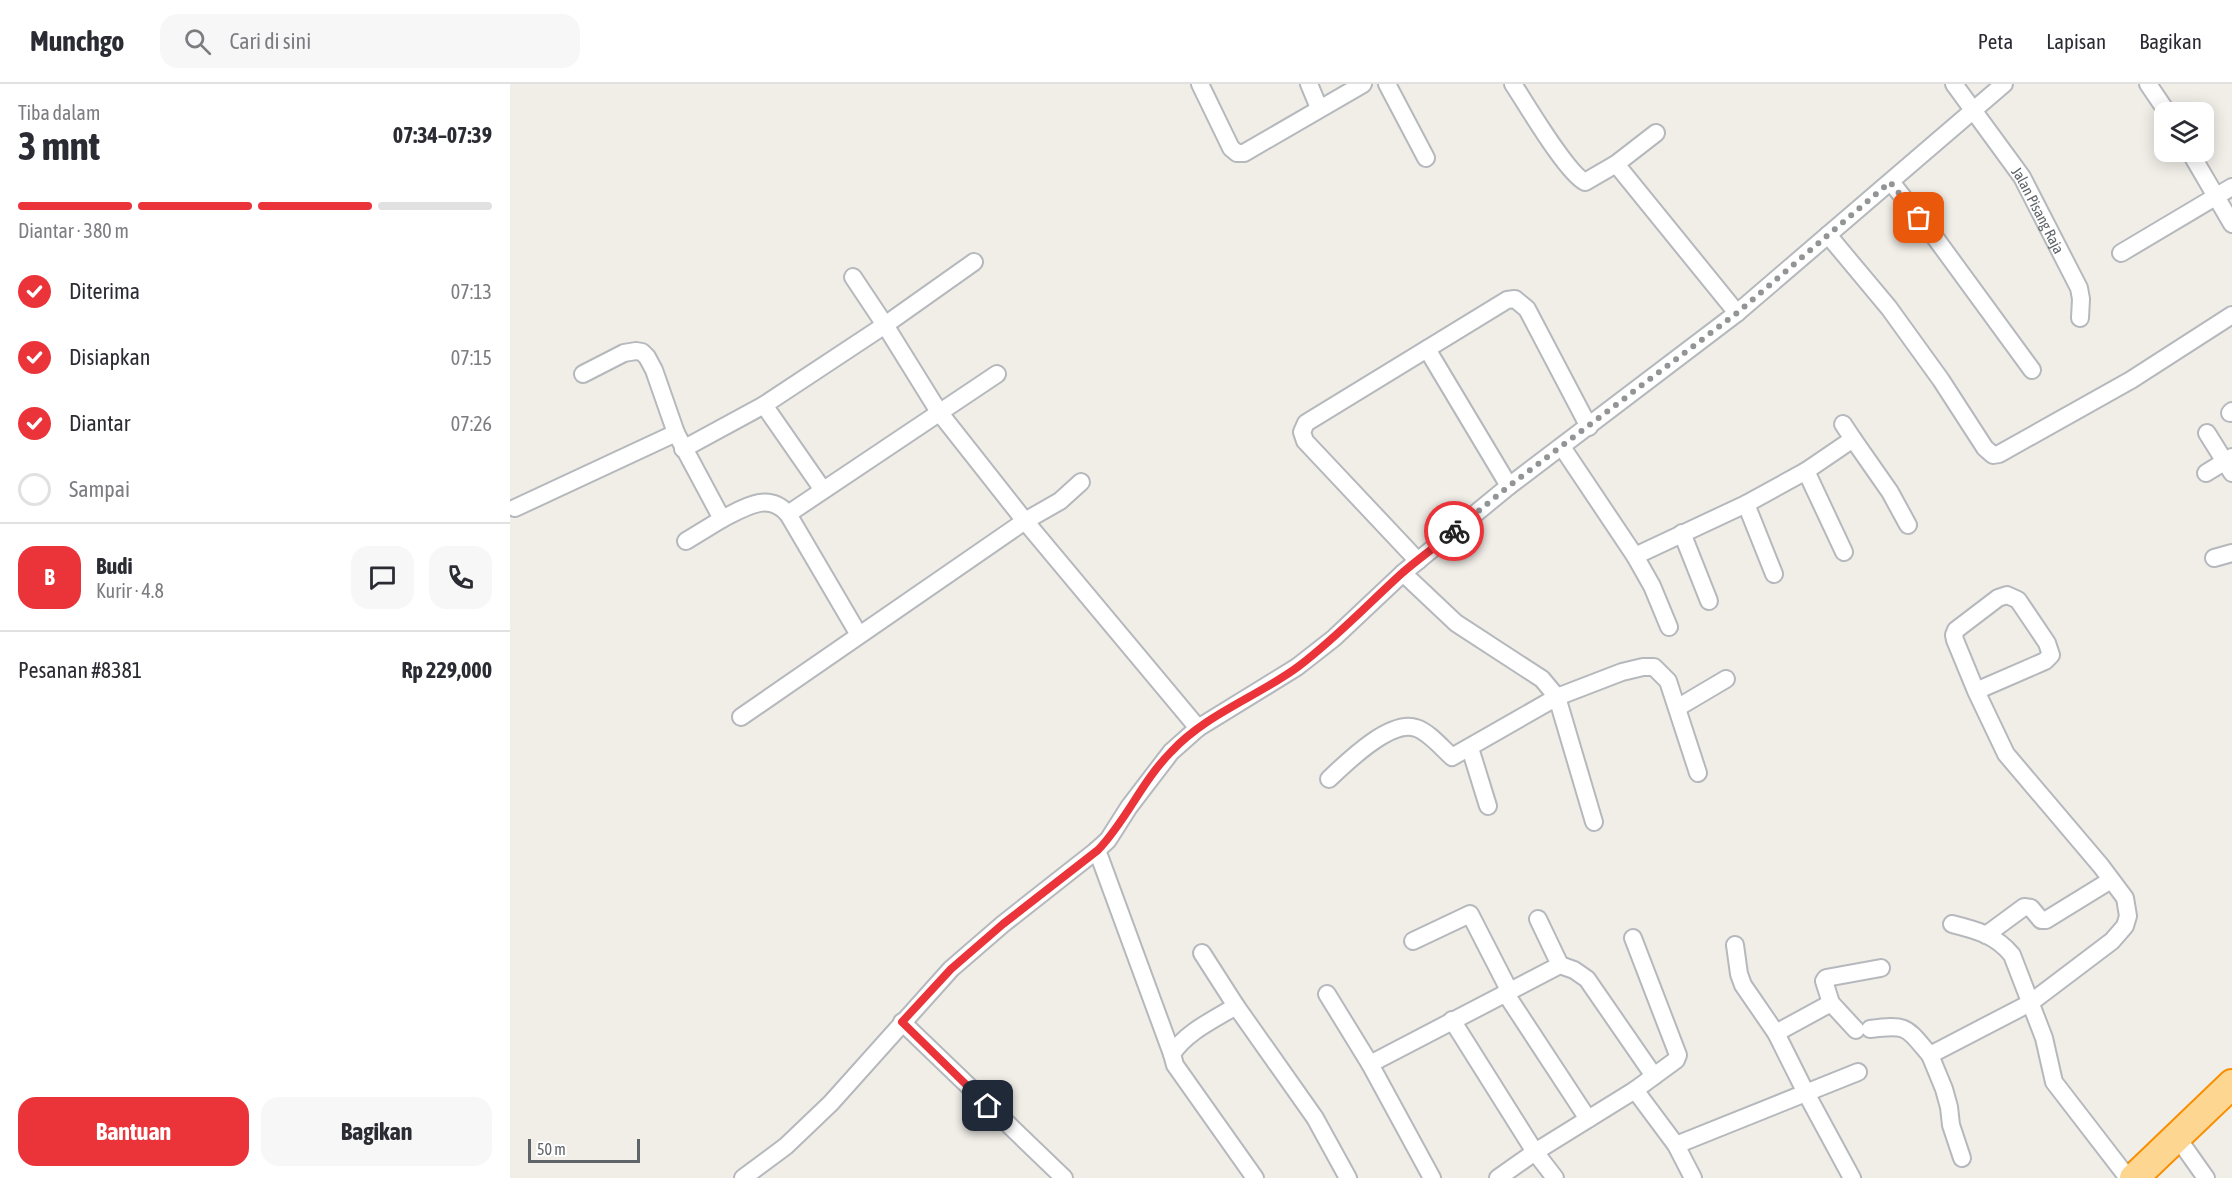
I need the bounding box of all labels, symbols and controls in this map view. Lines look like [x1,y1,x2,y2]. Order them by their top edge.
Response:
search box [160,14,580,68]
text: Munchgo [30,25,124,57]
icon: search [181,25,214,58]
text: Cari di sini [229,28,311,54]
text: Peta [1978,29,2013,53]
text: Lapisan [2046,29,2106,53]
text: Bagikan [2139,29,2202,53]
text: Tiba dalam [18,101,100,124]
map controls [2154,102,2214,162]
button: layers [2154,102,2214,162]
text: 07:34–07:39 [393,122,492,148]
text: 3 mnt [18,124,100,168]
street label: Jalan Pisang Raja [2009,163,2068,256]
pin [1893,192,1944,243]
icon: bag [1902,201,1935,234]
text: Diantar · 380 m [18,219,129,242]
icon: check [18,275,51,308]
text: Diterima [69,278,140,304]
text: 07:13 [451,280,492,303]
icon: check [18,341,51,374]
text: Disiapkan [69,344,150,370]
text: 07:15 [451,346,492,369]
icon: check [18,407,51,440]
text: Diantar [69,410,130,436]
text: 07:26 [451,412,492,435]
text: Sampai [69,476,130,502]
courier [1424,501,1484,561]
icon: bike [1438,515,1471,548]
button: chat [351,546,414,609]
button: phone [429,546,492,609]
text: Budi [96,553,133,579]
text: B [44,564,55,590]
text: Kurir · 4.8 [96,579,164,602]
text: Pesanan #8381 [18,657,142,683]
text: Rp 229,000 [402,657,492,683]
pin [962,1080,1013,1131]
icon: home [971,1089,1004,1122]
button: Bantuan [18,1097,249,1166]
button: Bagikan [261,1097,492,1166]
scale bar [528,1136,640,1164]
text: 50 m [537,1140,566,1158]

